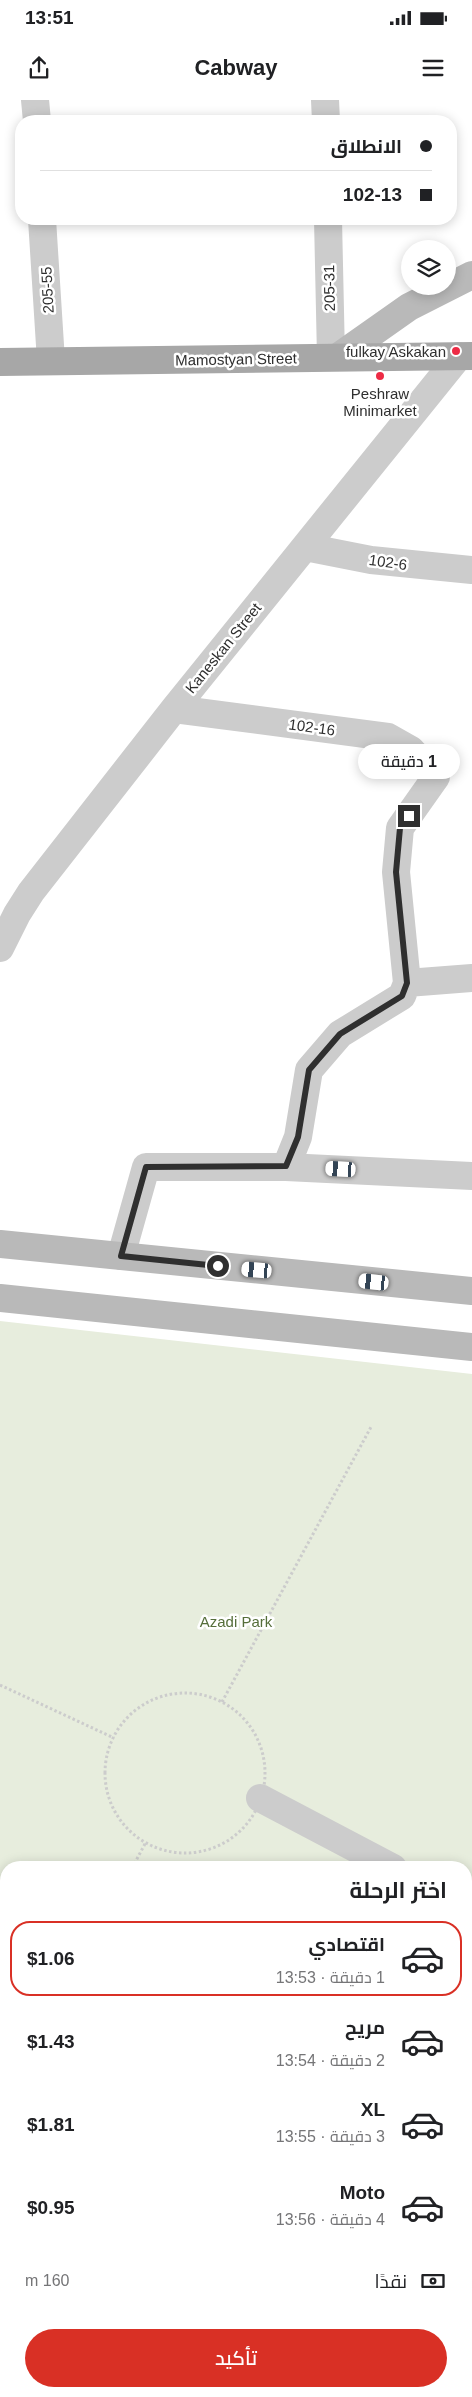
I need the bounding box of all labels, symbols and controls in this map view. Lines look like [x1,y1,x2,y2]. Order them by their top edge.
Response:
text: 13:51 [25,7,74,28]
icon: share [25,54,53,82]
icon: menu [419,54,447,82]
text: Cabway [194,55,278,80]
text: الانطلاق [331,136,402,157]
text: 102-13 [343,184,402,205]
map controls [401,240,456,295]
button: layers [401,240,456,295]
street label: 205-31 [320,264,338,312]
street label: 205-55 [37,266,57,314]
place label: fulkay Askakan [346,343,446,360]
marker: fulkay Askakan [450,345,462,357]
street label: Mamostyan Street [175,349,298,369]
marker: Peshraw Minimarket [374,370,386,382]
place label: Peshraw Minimarket [343,385,417,419]
street label: 102-6 [368,551,408,573]
street label: Kaneskan Street [181,599,265,696]
street label: 102-16 [288,715,336,739]
callout: 1 دقيقة [358,744,460,778]
text: 1 دقيقة [381,753,437,770]
route end [398,805,420,827]
car [325,1161,356,1177]
route start [207,1255,229,1277]
car [241,1261,272,1279]
car [358,1273,389,1291]
park label: Azadi Park [200,1613,273,1630]
text: اختر الرحلة [349,1878,447,1903]
text: اقتصادي [309,1934,385,1955]
icon: car [400,1936,445,1981]
text: $1.06 [27,1948,75,1969]
text: 1 دقيقة · 13:53 [276,1969,385,1986]
text: مريح [345,2017,385,2038]
icon: car [400,2019,445,2064]
text: $1.43 [27,2031,75,2052]
text: 2 دقيقة · 13:54 [276,2052,385,2069]
text: XL [361,2099,385,2120]
icon: car [400,2102,445,2147]
text: $1.81 [27,2114,75,2135]
text: 3 دقيقة · 13:55 [276,2128,385,2145]
text: Moto [340,2182,385,2203]
icon: car [400,2185,445,2230]
text: $0.95 [27,2197,75,2218]
text: 4 دقيقة · 13:56 [276,2211,385,2228]
icon: cash [419,2267,447,2295]
text: نقدًا [375,2271,407,2292]
text: 160 m [25,2272,69,2289]
button: تأكيد [25,2329,447,2387]

